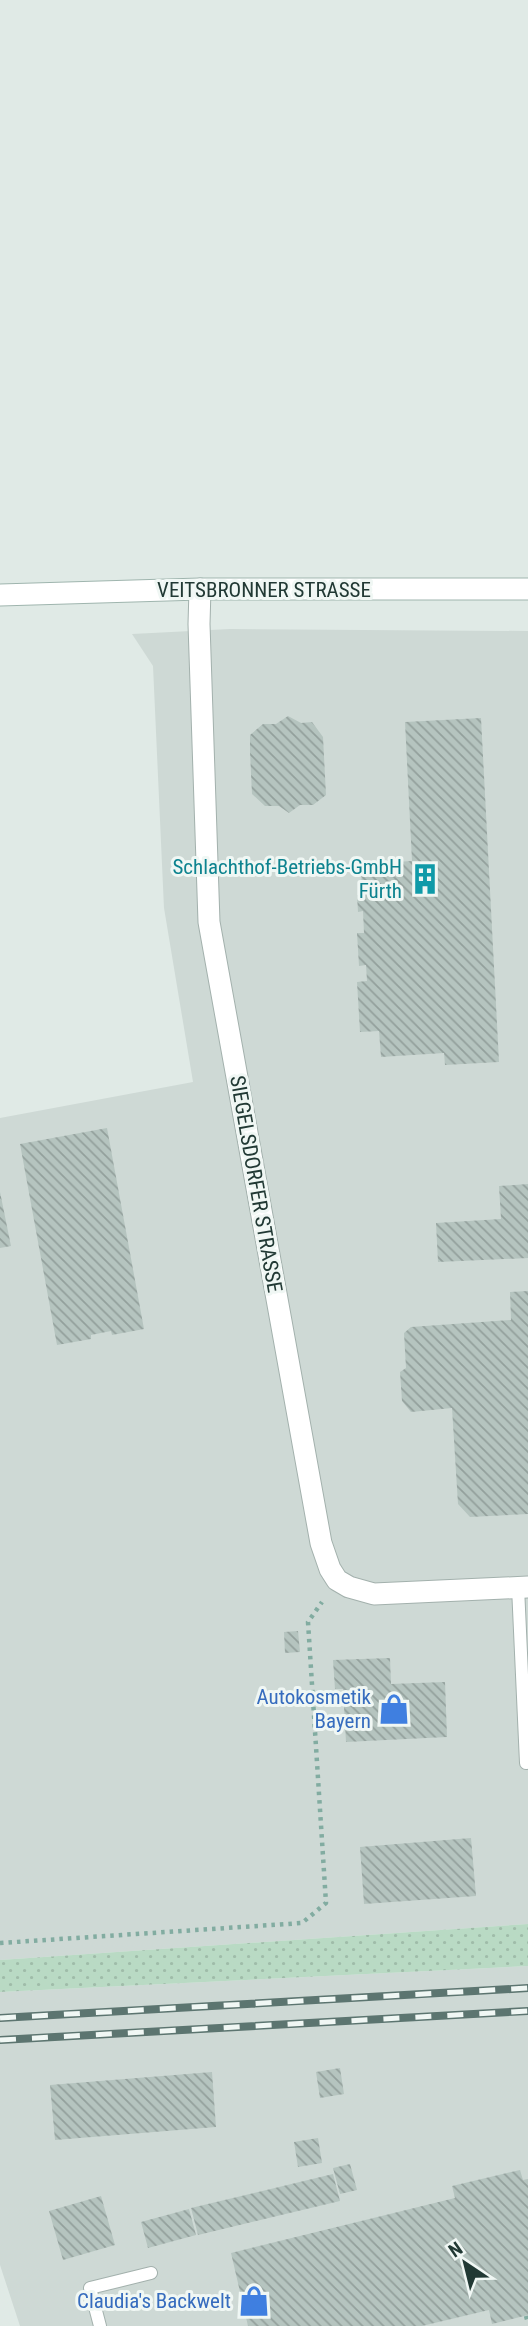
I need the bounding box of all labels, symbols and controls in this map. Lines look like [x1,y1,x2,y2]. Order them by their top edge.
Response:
street label: VEITSBRONNER STRASSE [157,578,371,602]
place label: Schlachthof-Betriebs-GmbH Fürth [172,855,402,903]
building icon: Schlachthof-Betriebs-GmbH Fürth [408,862,442,896]
street label: SIEGELSDORFER STRASSE [225,1074,287,1294]
place label: Autokosmetik Bayern [257,1685,372,1733]
shop icon: Autokosmetik Bayern [377,1692,411,1726]
north arrow [430,2228,500,2298]
text: N [444,2237,467,2262]
shop icon: Claudia's Backwelt [237,2284,271,2318]
place label: Claudia's Backwelt [77,2289,231,2313]

